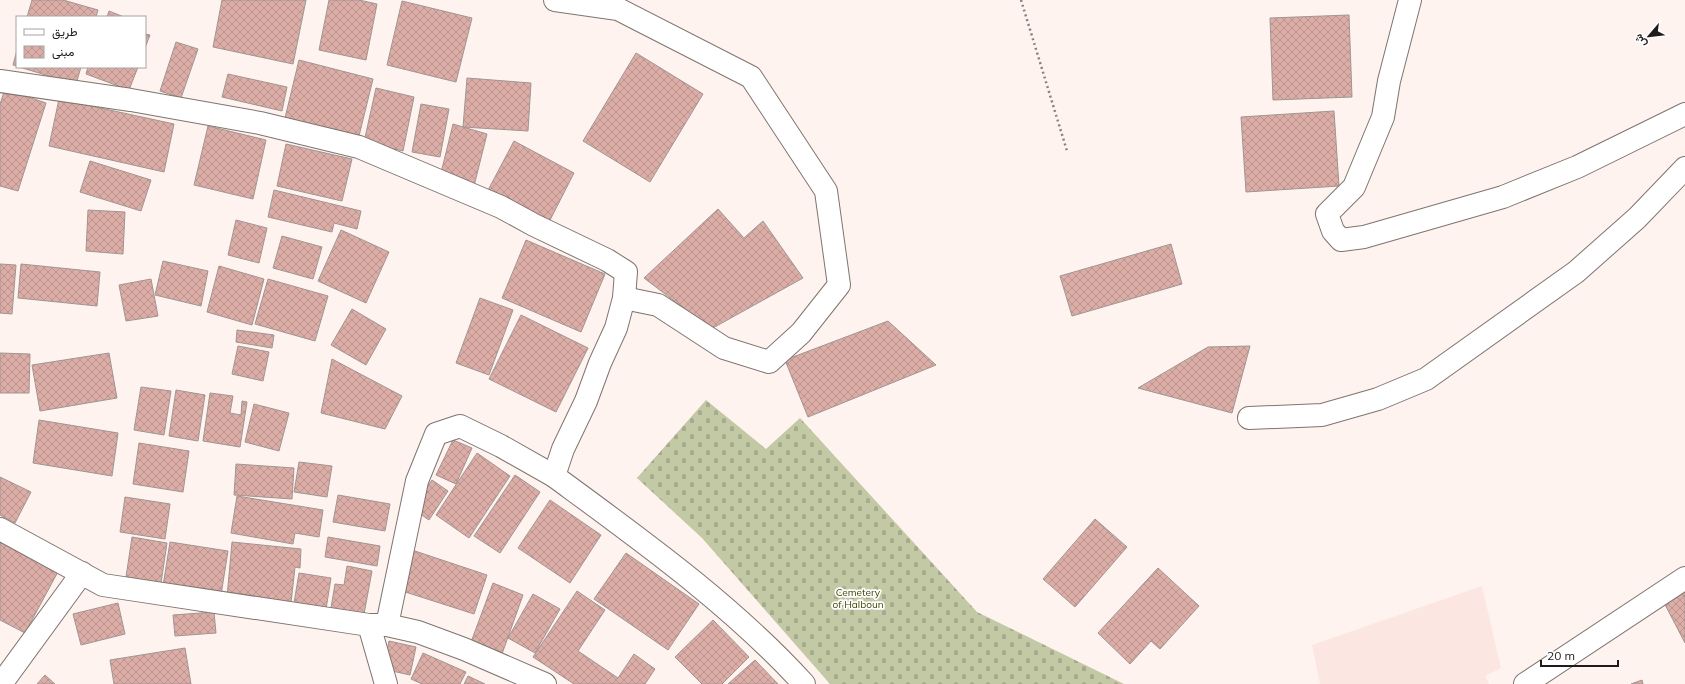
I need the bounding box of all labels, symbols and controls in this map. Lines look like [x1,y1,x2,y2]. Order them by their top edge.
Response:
legend [16,16,146,68]
north arrow [1629,16,1669,56]
text: طريق [52,24,78,40]
text: ش [1631,32,1649,50]
text: مبنى [52,44,74,60]
park label: Cemetery of Halboun [832,586,884,611]
scale bar [1541,642,1618,668]
text: 20 m [1547,648,1575,663]

